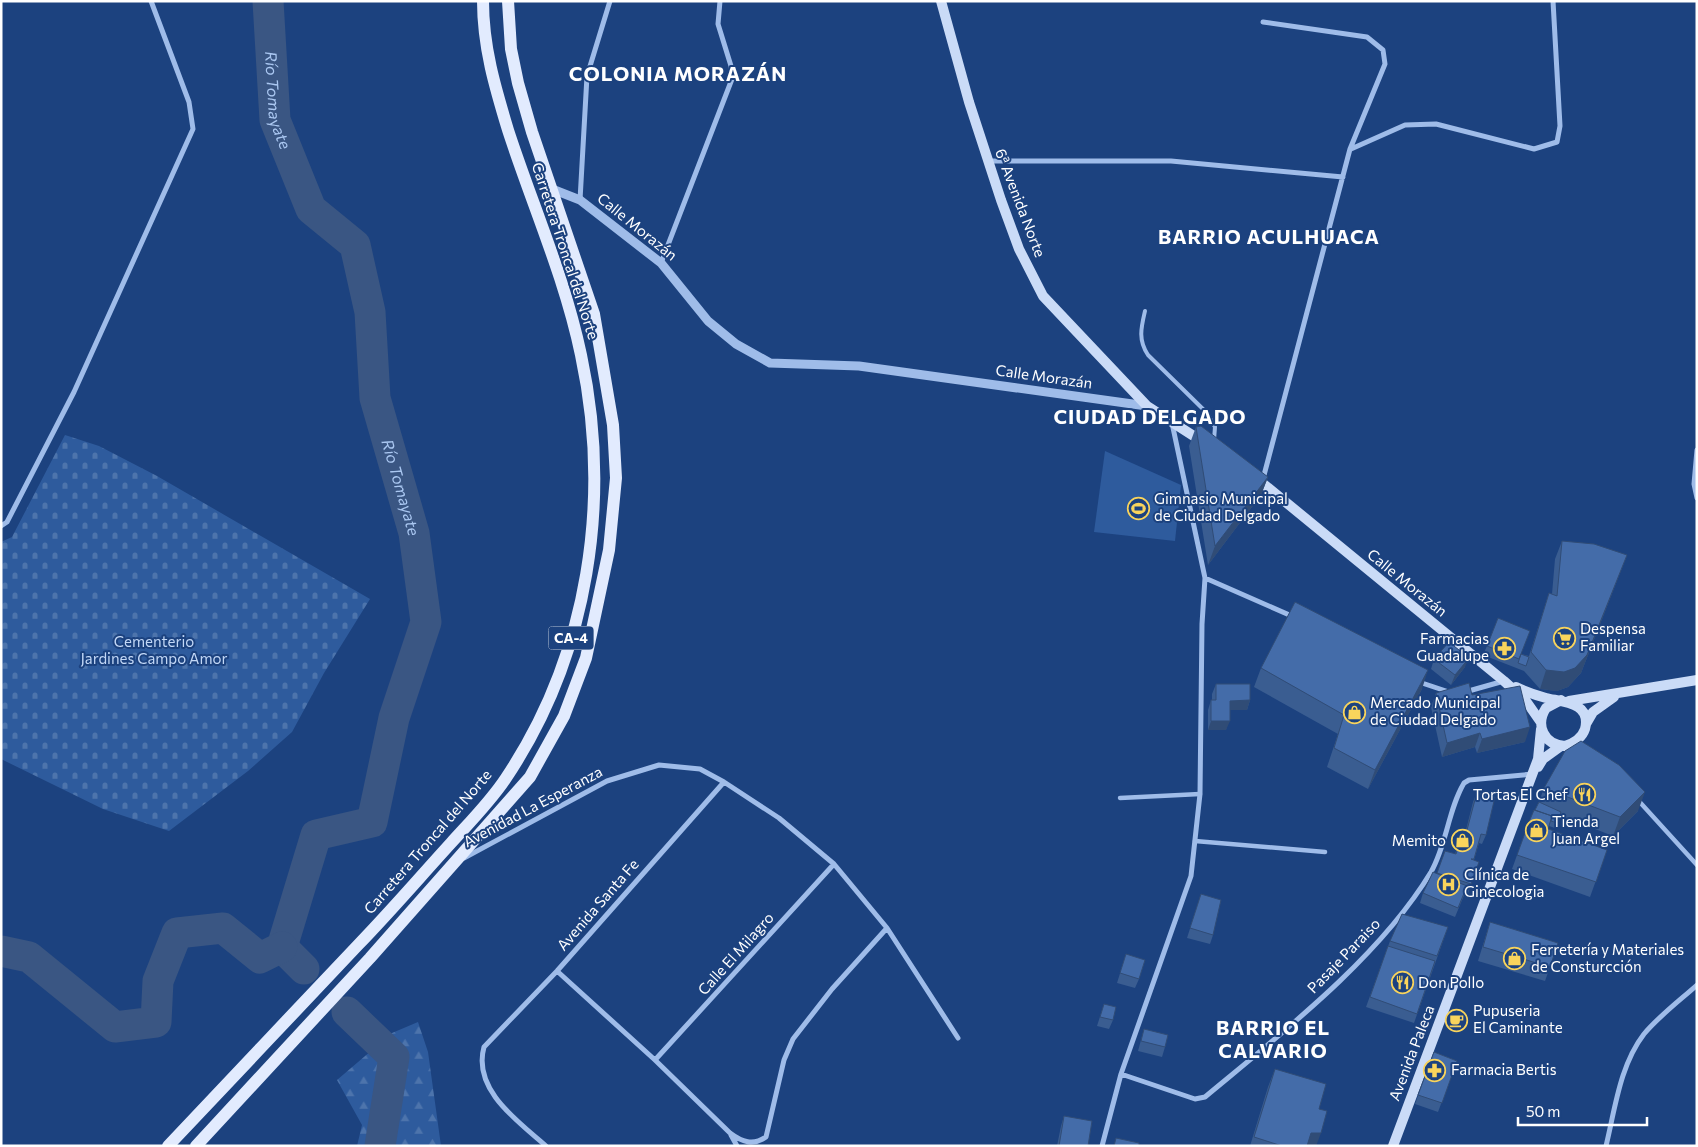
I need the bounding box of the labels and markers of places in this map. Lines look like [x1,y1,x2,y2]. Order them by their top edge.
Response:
place label: Gimnasio Municipal de Ciudad Delgado [1154,489,1288,524]
sports icon: Gimnasio Municipal de Ciudad Delgado [1126,496,1150,520]
place label: Despensa Familiar [1580,619,1646,654]
supermarket icon: Despensa Familiar [1552,626,1576,650]
place label: Farmacias Guadalupe [1416,629,1489,664]
pharmacy icon: Farmacias Guadalupe [1493,636,1517,660]
place label: Mercado Municipal de Ciudad Delgado [1370,693,1501,728]
shop icon: Mercado Municipal de Ciudad Delgado [1342,700,1366,724]
restaurant icon: Tortas El Chef [1572,783,1596,807]
place label: Tortas El Chef [1473,785,1568,803]
place label: Tienda Juan Argel [1552,812,1620,847]
shop icon: Tienda Juan Argel [1524,819,1548,843]
shop icon: Memito [1450,829,1474,853]
place label: Memito [1392,831,1446,849]
place label: Clínica de Ginecologia [1464,865,1544,900]
hospital icon: Clínica de Ginecologia [1436,872,1460,896]
place label: Ferretería y Materiales de Consturcción [1531,940,1684,975]
shop icon: Ferretería y Materiales de Consturcción [1503,947,1527,971]
restaurant icon: Don Pollo [1390,971,1414,995]
place label: Don Pollo [1418,973,1484,991]
place label: Pupuseria El Caminante [1473,1001,1563,1036]
cafe icon: Pupuseria El Caminante [1445,1008,1469,1032]
pharmacy icon: Farmacia Bertis [1423,1058,1447,1082]
place label: Farmacia Bertis [1451,1060,1557,1078]

